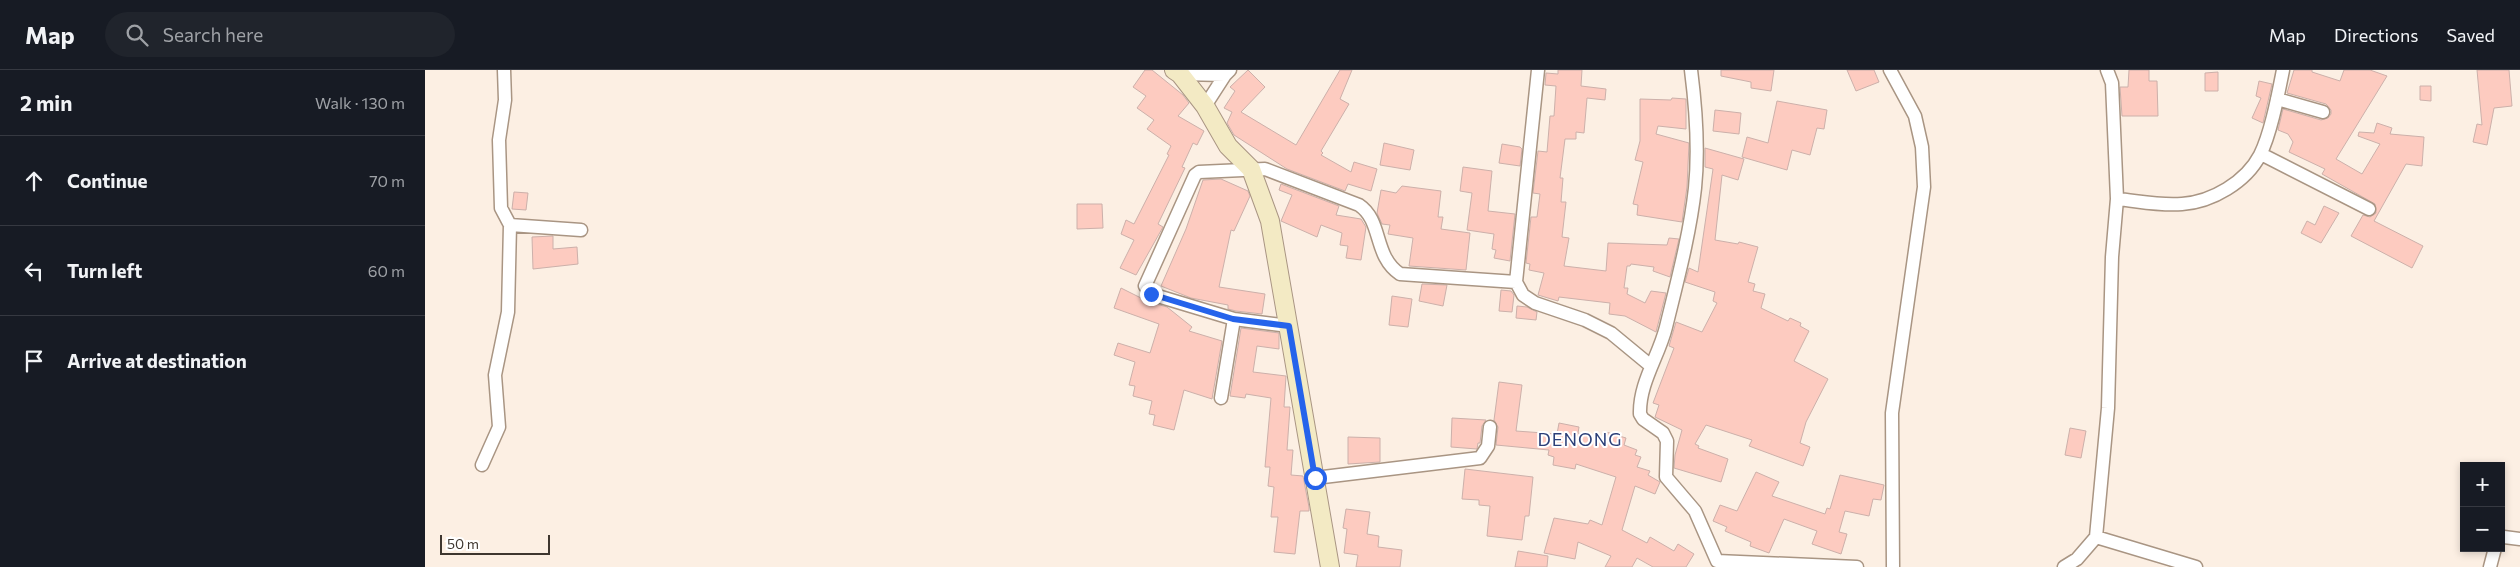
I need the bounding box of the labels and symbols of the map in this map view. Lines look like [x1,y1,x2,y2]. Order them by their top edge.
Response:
route end [1140,283,1163,306]
district label: DENONG [1538,428,1623,450]
route start [1304,467,1327,490]
scale bar [440,532,550,555]

